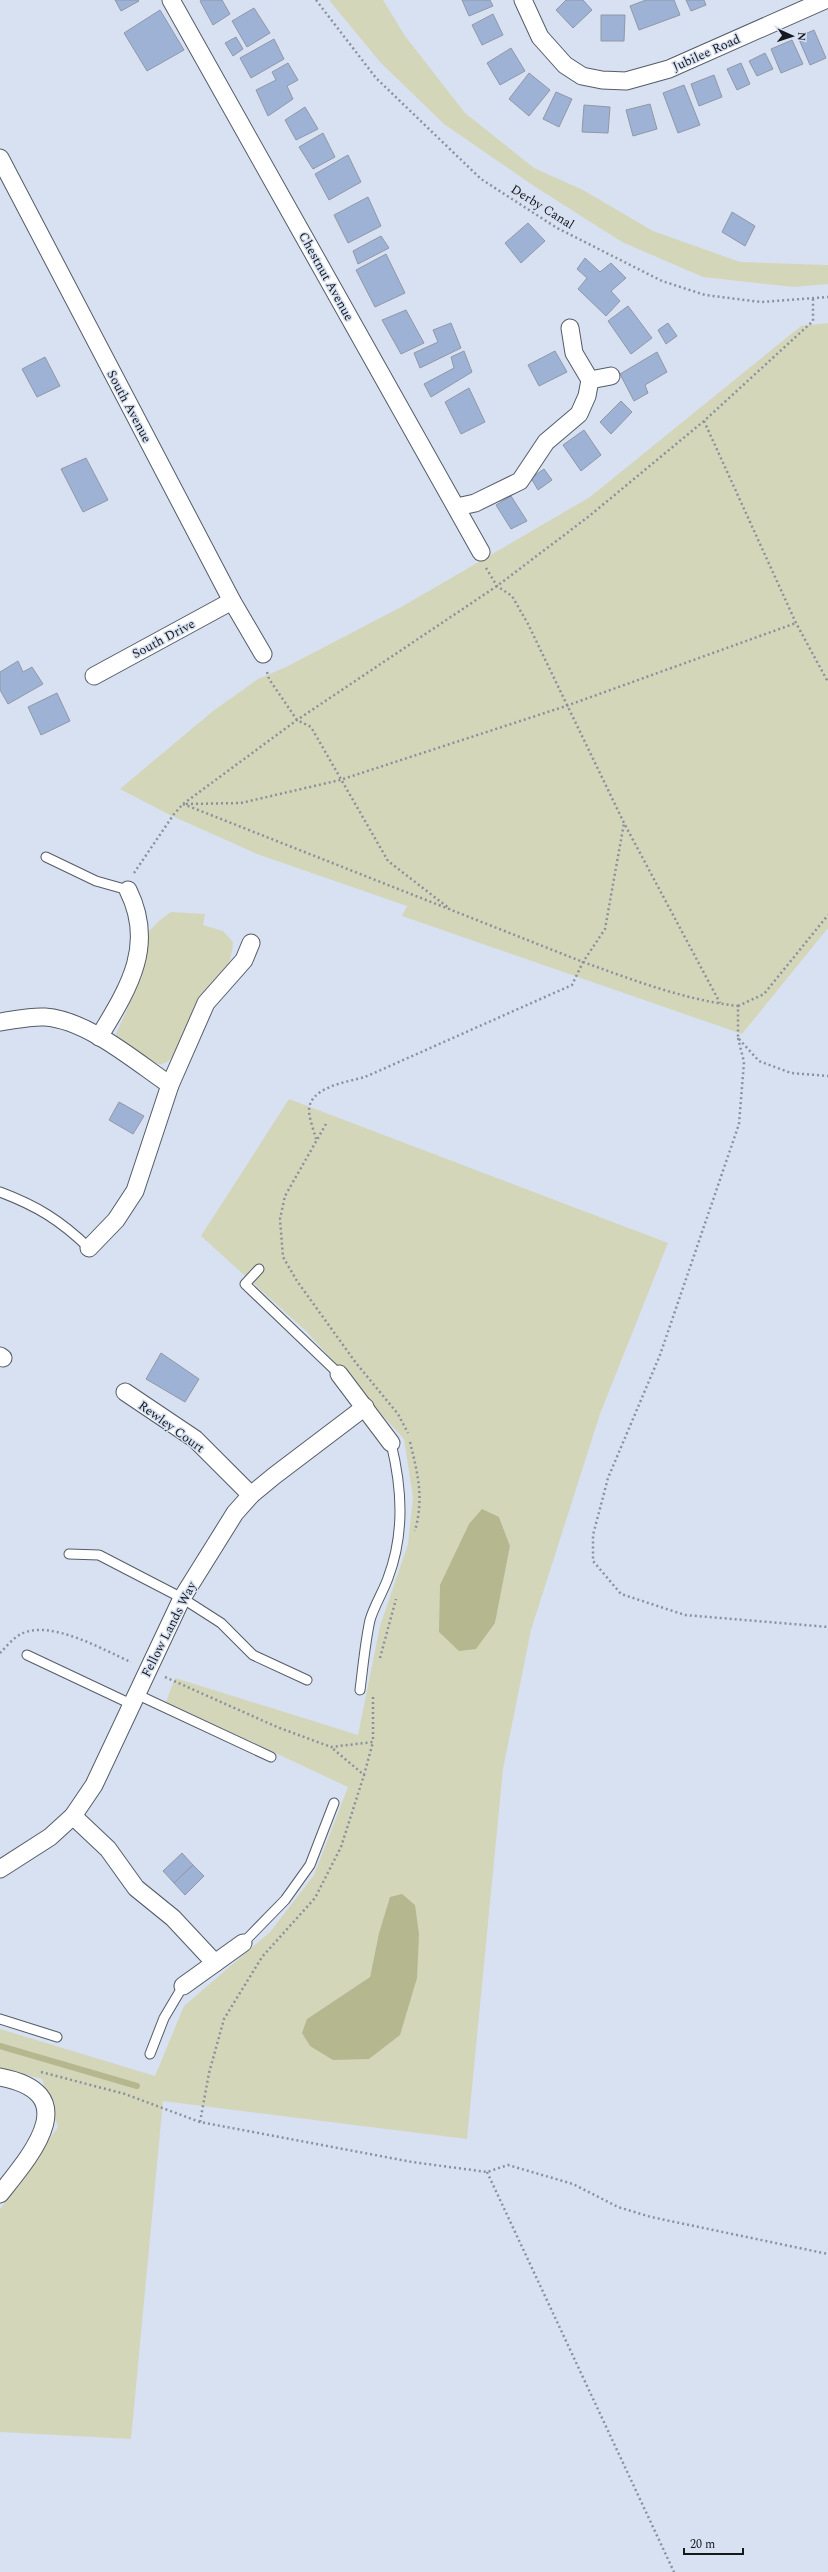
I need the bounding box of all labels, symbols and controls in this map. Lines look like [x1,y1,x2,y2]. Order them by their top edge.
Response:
north arrow [772,16,812,56]
street label: Jubilee Road [669,29,744,77]
text: N [793,32,810,41]
street label: Derby Canal [507,179,578,234]
street label: Chestnut Avenue [293,228,359,325]
street label: South Avenue [102,367,157,446]
street label: South Drive [128,614,199,664]
street label: Rewley Court [134,1396,209,1458]
street label: Fellow Lands Way [136,1578,202,1681]
scale bar [684,2530,743,2556]
text: 20 m [690,2535,715,2554]

